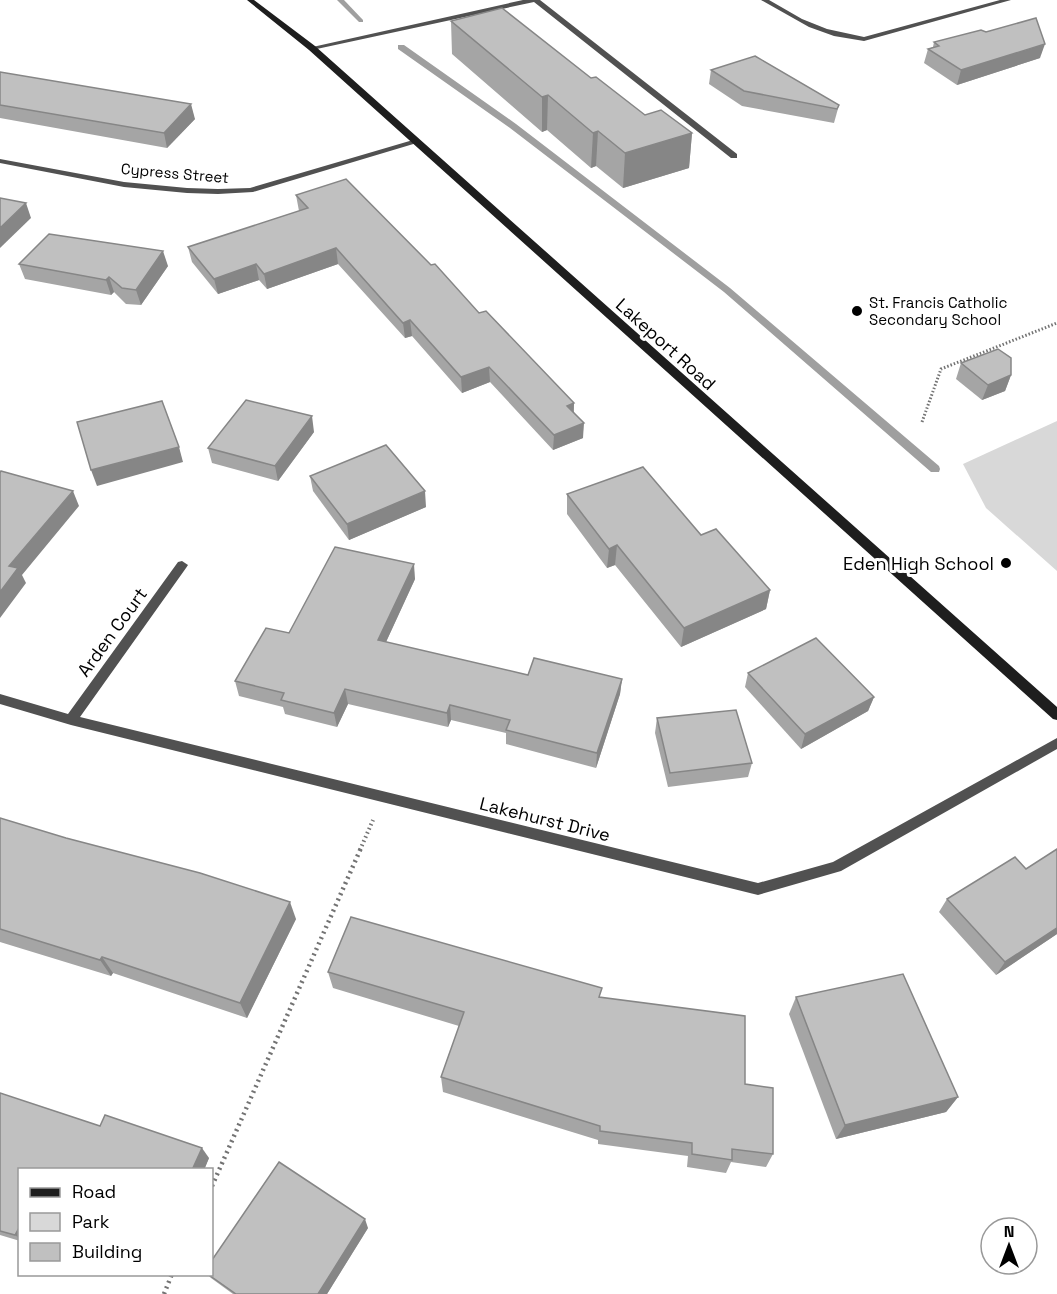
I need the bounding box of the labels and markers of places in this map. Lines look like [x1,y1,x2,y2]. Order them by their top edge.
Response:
place label: St. Francis Catholic Secondary School [869,293,1007,329]
marker: St. Francis Catholic Secondary School [850,304,864,318]
place label: Eden High School [843,552,994,575]
marker: Eden High School [999,556,1013,570]

